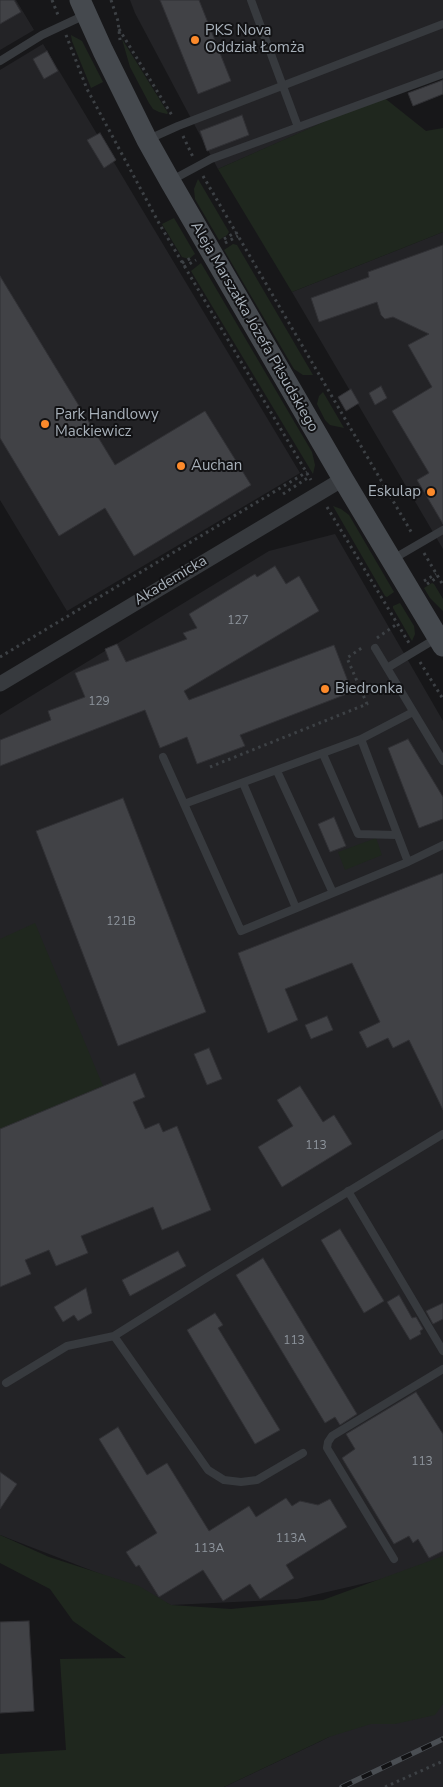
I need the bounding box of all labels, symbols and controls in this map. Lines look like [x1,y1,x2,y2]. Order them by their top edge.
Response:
place label: PKS Nova Oddział Łomża [205,22,305,57]
marker: PKS Nova Oddział Łomża [189,34,201,46]
street label: Aleja Marszałka Józefa Piłsudskiego [186,219,322,435]
place label: Park Handlowy Mackiewicz [55,406,159,441]
marker: Park Handlowy Mackiewicz [39,418,51,430]
place label: Auchan [191,457,242,475]
marker: Auchan [175,460,187,472]
place label: Eskulap [368,483,421,501]
marker: Eskulap [425,486,437,498]
street label: Akademicka [131,552,211,610]
house number: 127 [227,614,249,628]
place label: Biedronka [335,680,403,698]
marker: Biedronka [319,683,331,695]
house number: 129 [88,695,110,709]
house number: 121B [106,915,136,929]
house number: 113 [305,1139,327,1153]
house number: 113 [283,1334,305,1348]
house number: 113 [411,1455,433,1469]
house number: 113A [276,1532,306,1546]
house number: 113A [194,1542,224,1556]

